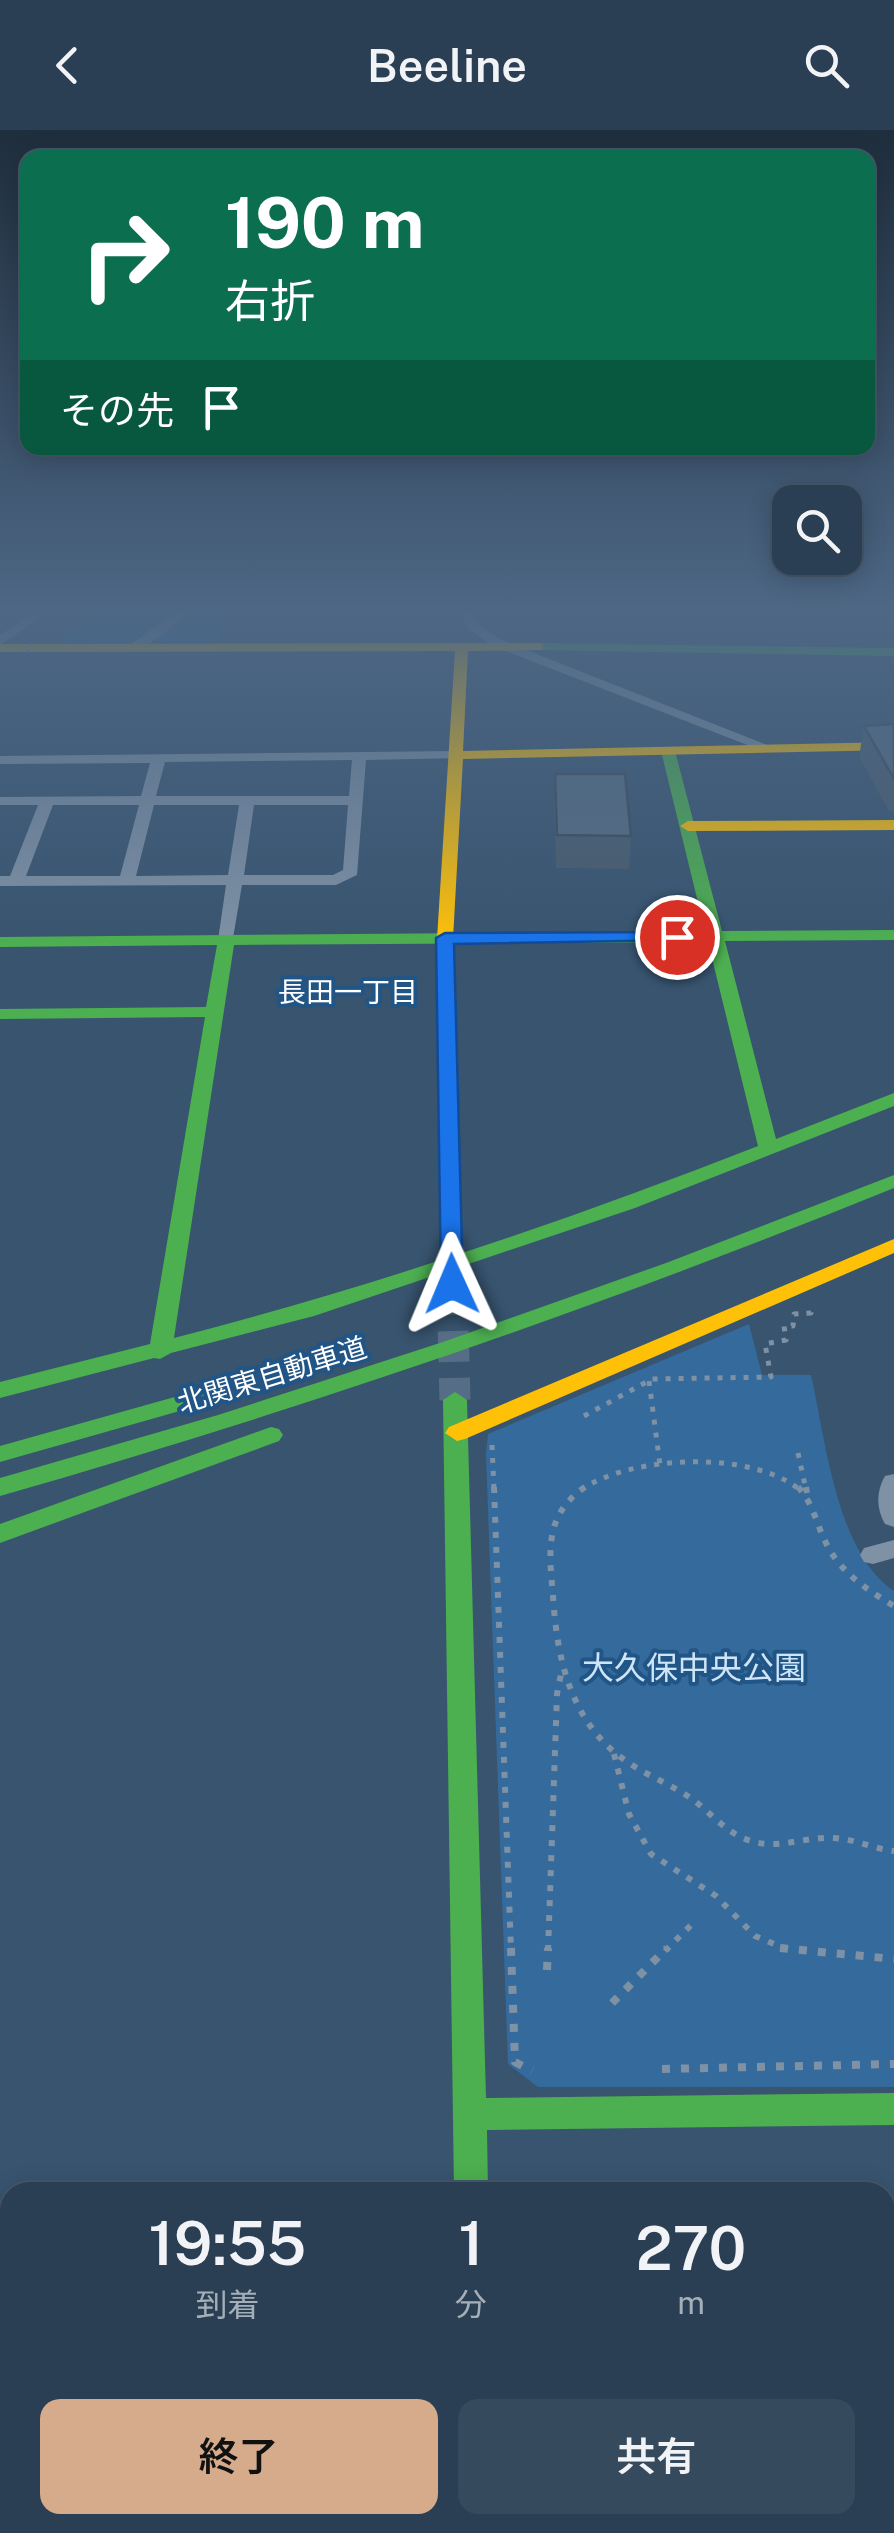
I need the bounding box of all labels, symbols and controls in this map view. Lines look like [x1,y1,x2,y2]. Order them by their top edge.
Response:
icon: back [40,38,95,93]
icon: search [799,38,854,93]
text: Beeline [367,39,527,92]
text: 190 m [225,181,424,264]
icon: right [60,190,190,320]
text: 右折 [225,274,315,327]
icon: arrive [194,380,249,435]
text: その先 [60,388,174,433]
map controls [772,485,862,575]
button: search [772,485,862,575]
pin [635,895,720,980]
icon: arrive [650,910,705,965]
district label: 長田一丁目 [278,975,418,1008]
position arrow [400,1232,504,1336]
street label: 北関東自動車道 [173,1330,370,1419]
park label: 大久保中央公園 [582,1649,806,1686]
text: 19:55 [149,2208,306,2279]
text: 1 [458,2208,484,2279]
text: 270 [636,2213,746,2284]
text: m [677,2284,705,2321]
text: 到着 [195,2286,259,2323]
text: 分 [455,2286,487,2323]
button: 終了 [40,2399,438,2514]
button: 共有 [458,2399,855,2514]

